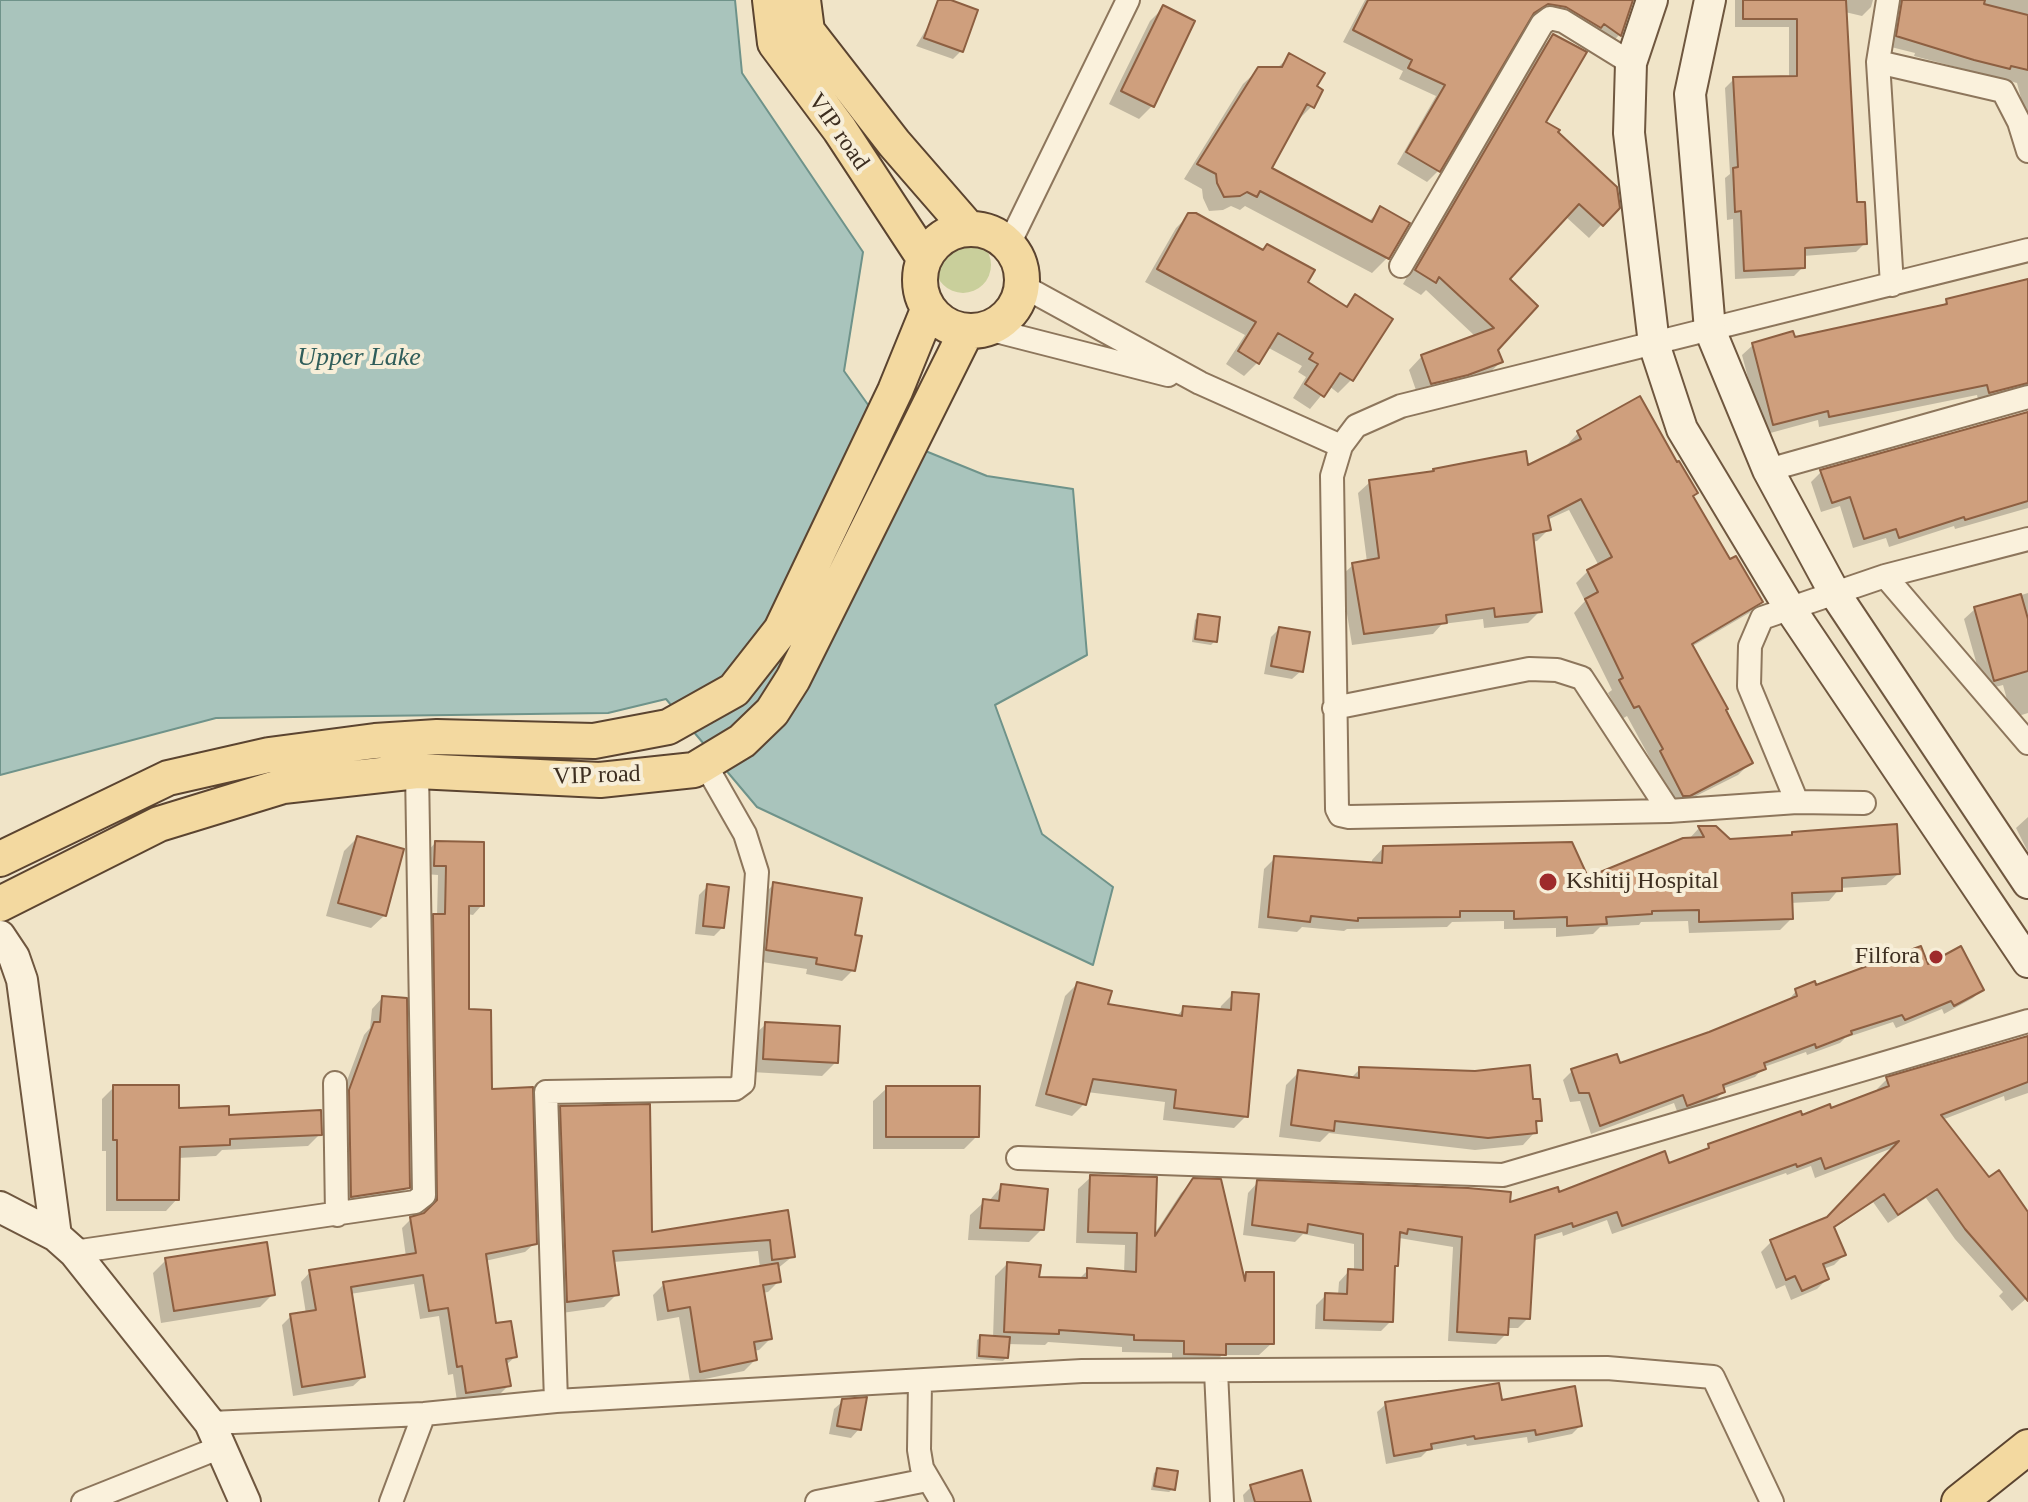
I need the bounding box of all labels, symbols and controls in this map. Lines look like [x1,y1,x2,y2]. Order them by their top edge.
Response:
street label: VIP road [799,85,877,179]
water label: Upper Lake [289,342,429,374]
street label: VIP road [549,760,645,792]
place label: Kshitij Hospital [1566,868,1734,896]
marker: Kshitij Hospital [1537,871,1559,893]
place label: Filfora [1849,943,1920,971]
marker: Filfora [1927,948,1945,966]

